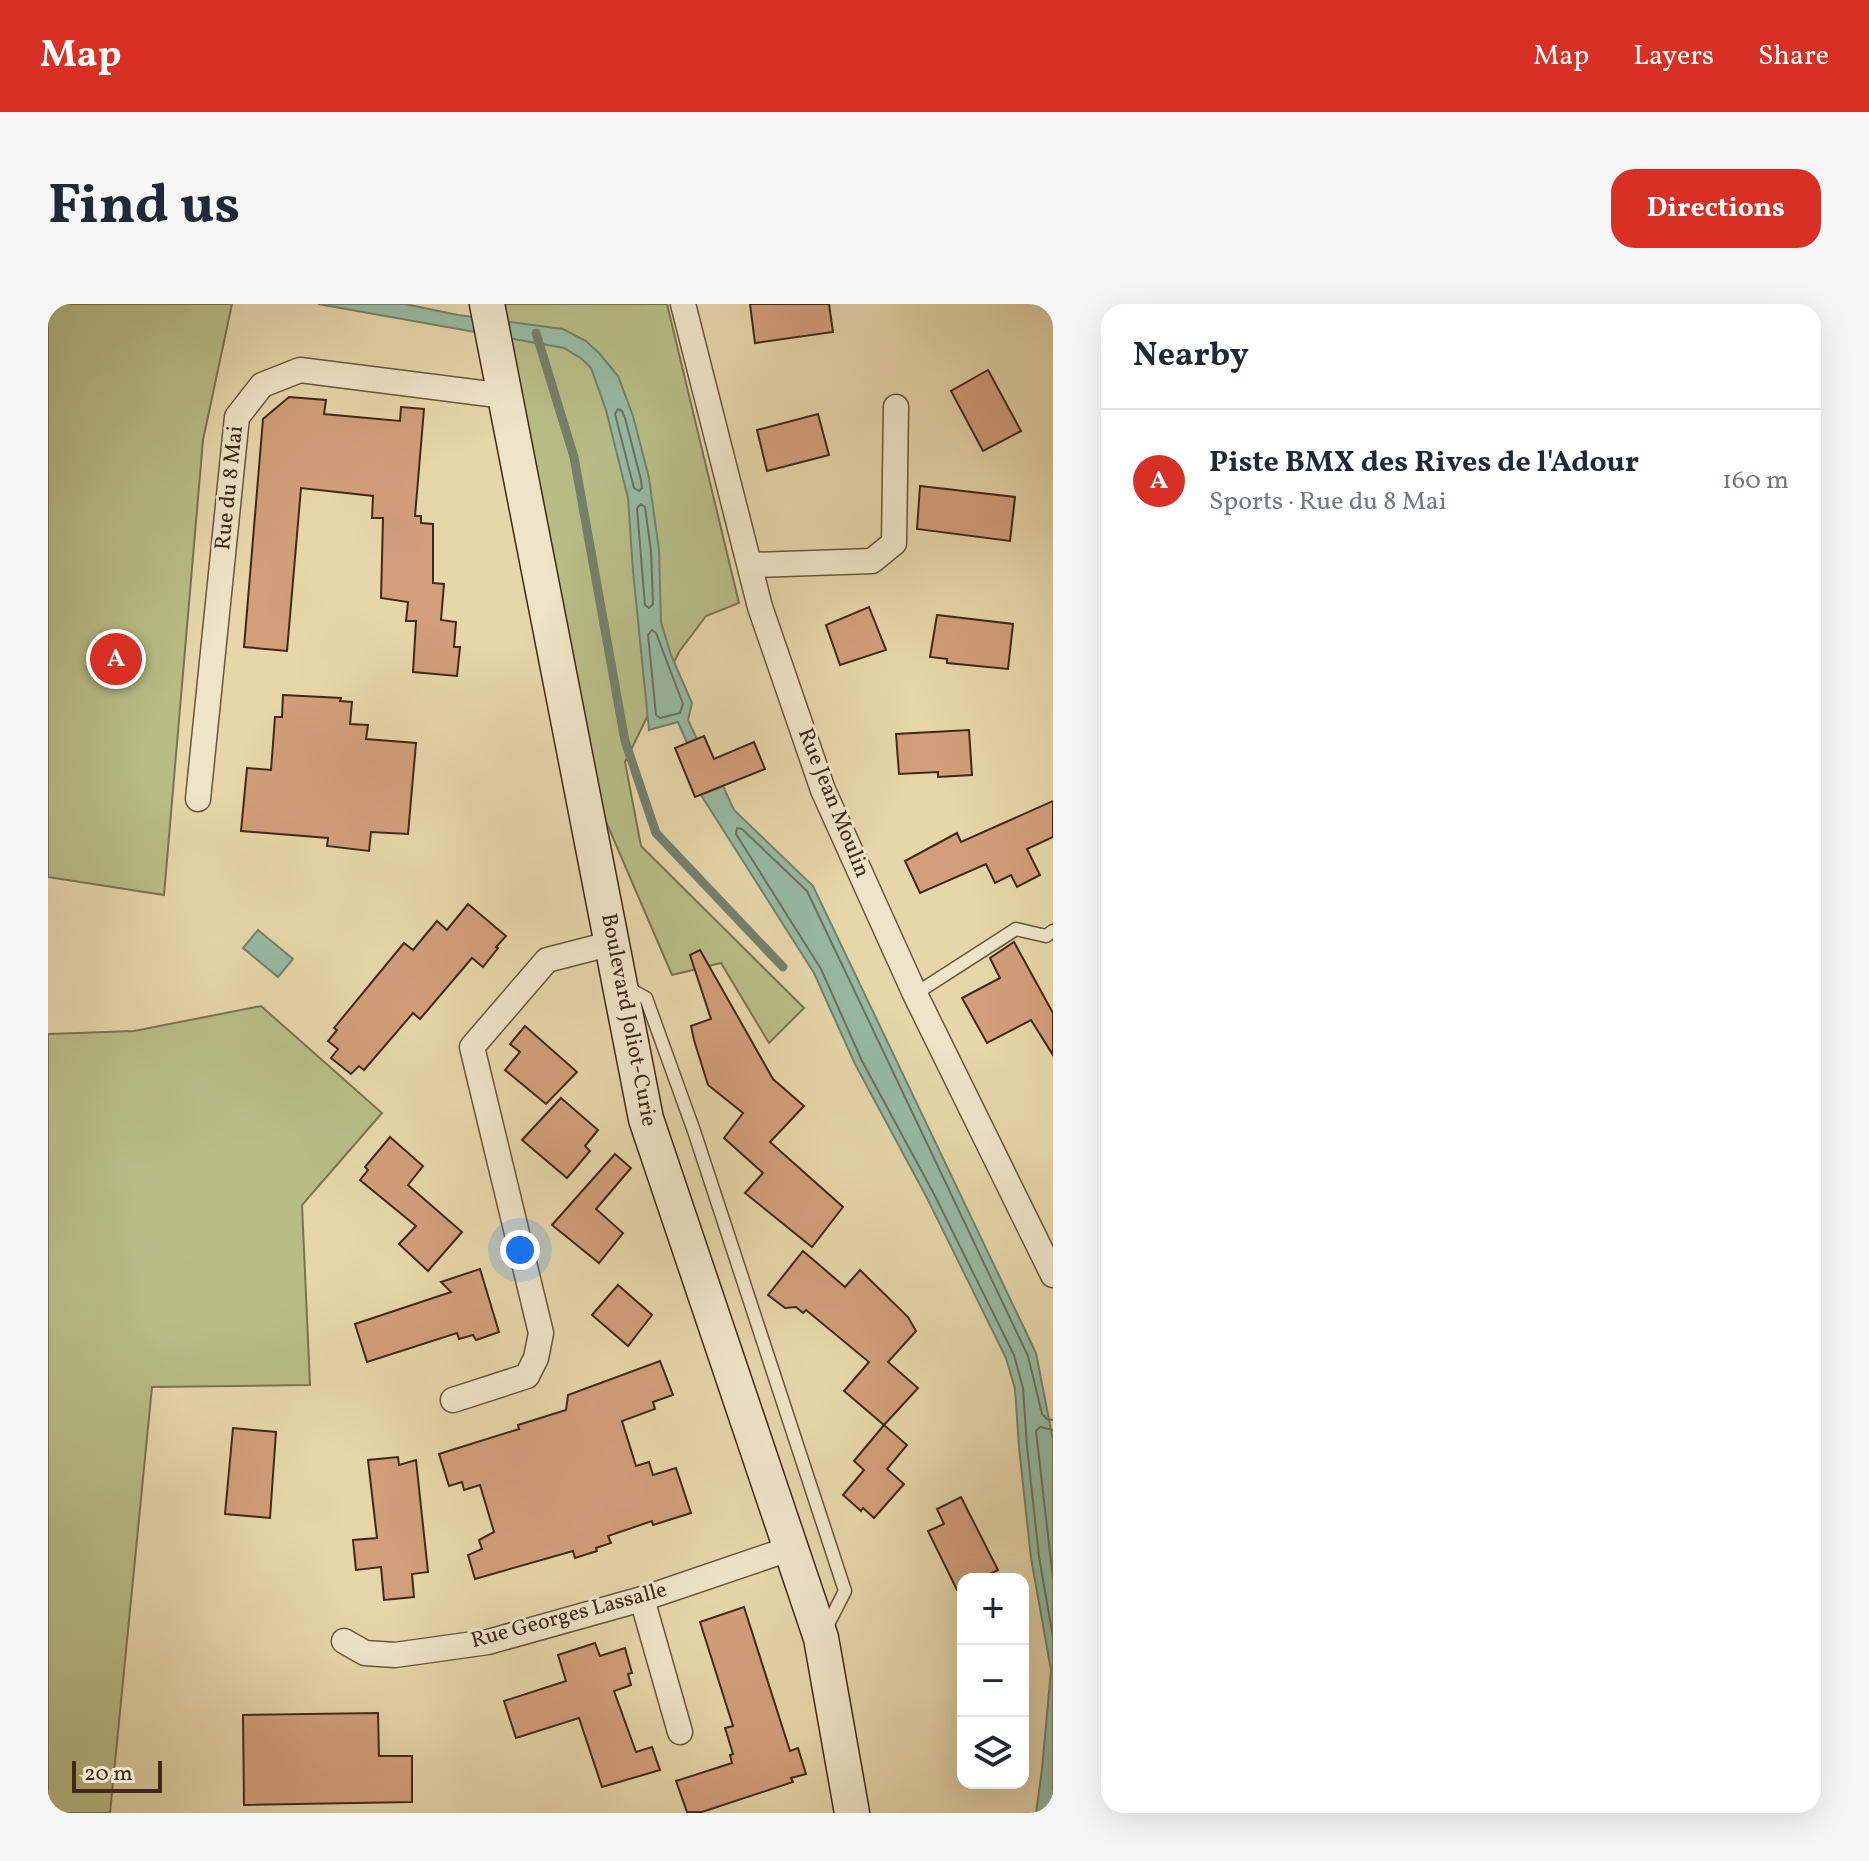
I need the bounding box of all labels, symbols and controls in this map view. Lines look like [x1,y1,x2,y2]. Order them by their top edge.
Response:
text: Map [40,30,121,83]
text: Map [1533,37,1589,76]
text: Layers [1633,37,1714,76]
text: Share [1758,37,1829,76]
text: Find us [48,169,240,247]
button: Directions [1611,169,1821,248]
text: Nearby [1133,333,1249,380]
street label: Rue du 8 Mai [208,424,252,552]
text: Piste BMX des Rives de l'Adour [1209,442,1639,484]
text: A [1150,463,1168,499]
text: 160 m [1722,463,1789,499]
text: Sports · Rue du 8 Mai [1209,484,1447,520]
pin: A [90,629,142,689]
street label: Rue Jean Moulin [789,724,877,882]
street label: Boulevard Joliot-Curie [592,911,664,1129]
your location [500,1230,540,1270]
map controls [957,1573,1029,1789]
button: + [957,1573,1029,1645]
street label: Rue Georges Lassalle [467,1575,671,1657]
button: − [957,1645,1029,1717]
button: layers [957,1717,1029,1789]
scale bar [72,1757,162,1793]
text: 20 m [84,1759,133,1790]

